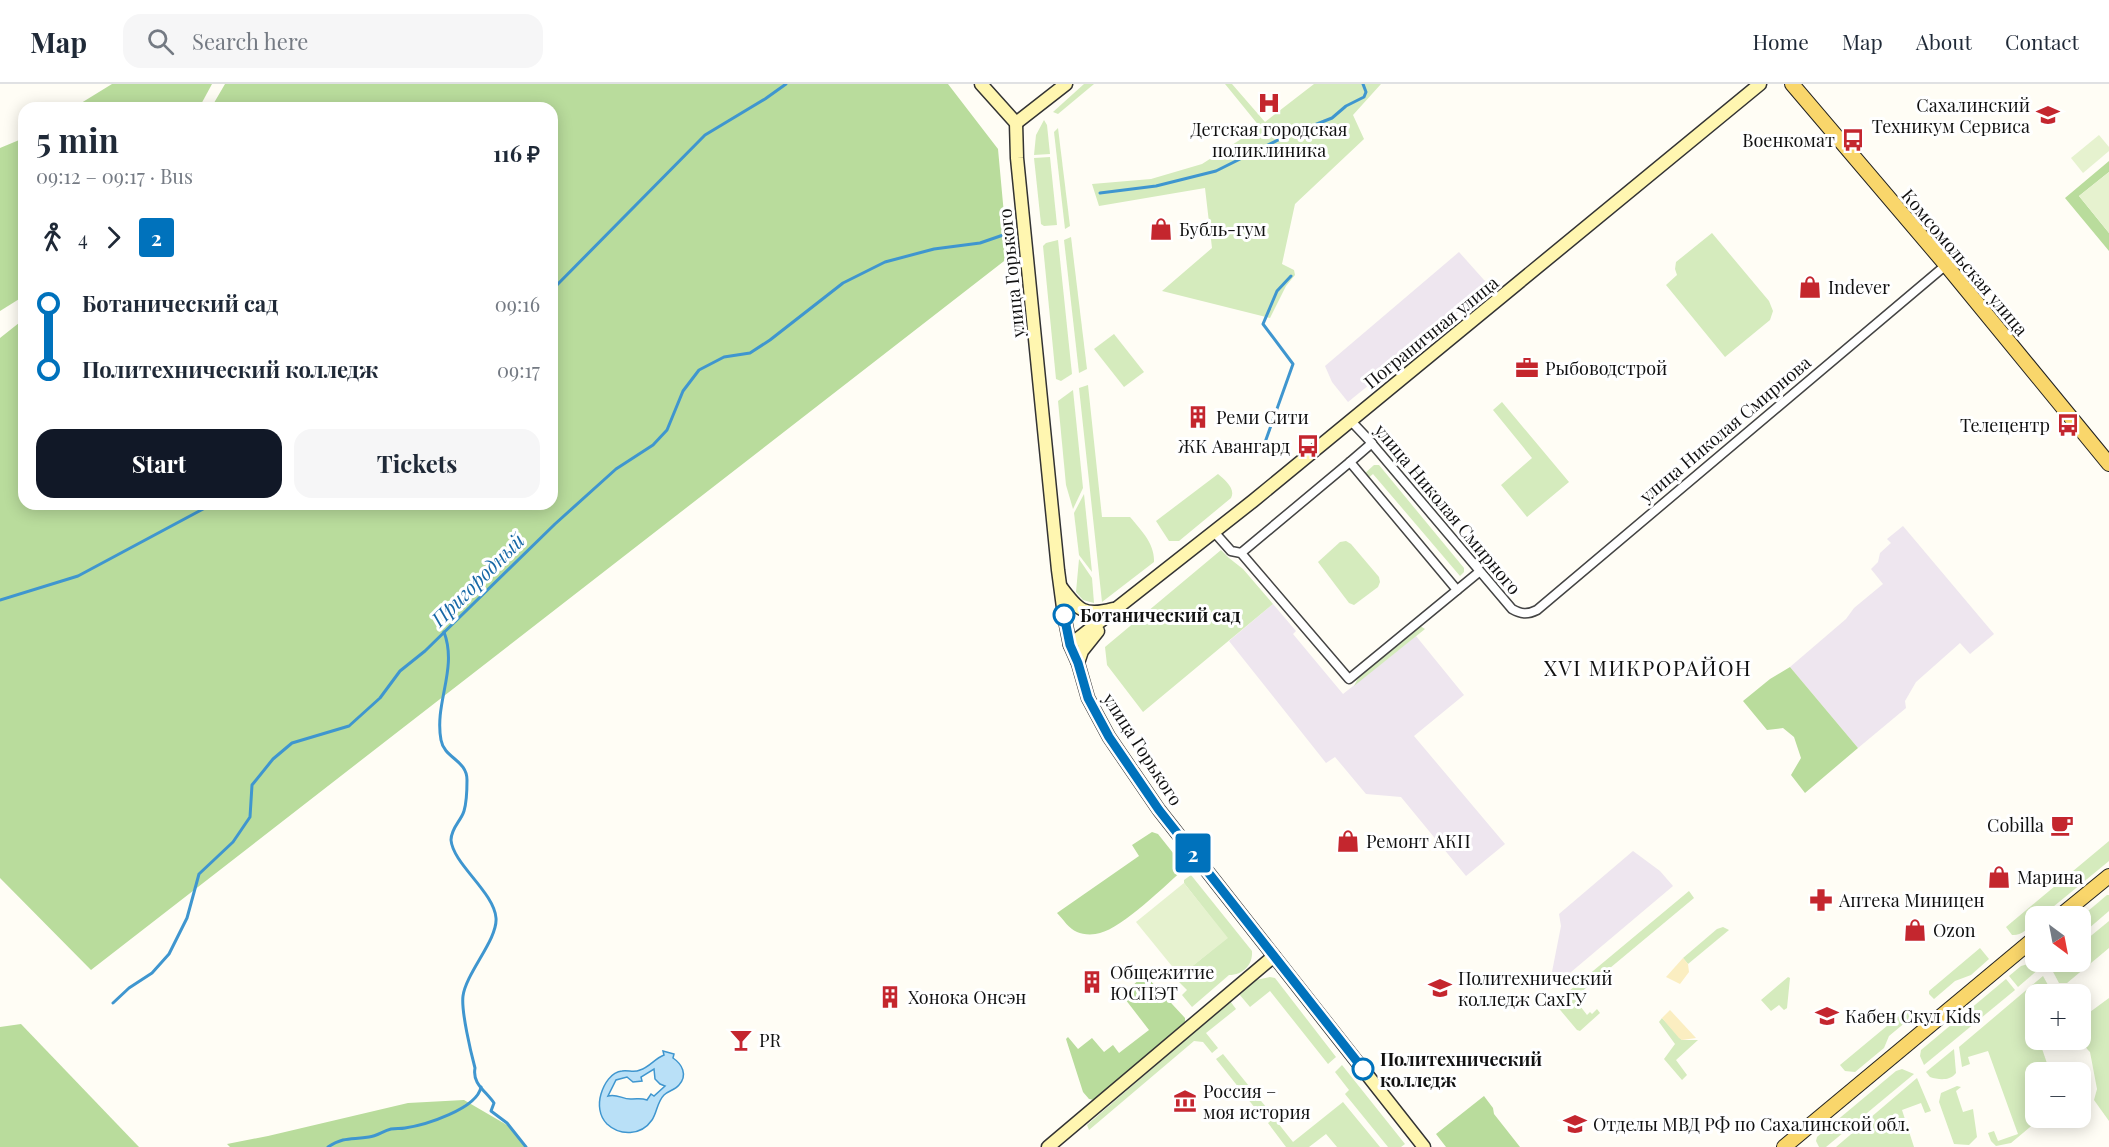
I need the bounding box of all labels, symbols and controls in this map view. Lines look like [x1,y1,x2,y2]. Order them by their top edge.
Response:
search box [123,14,543,68]
text: Map [30,23,87,60]
icon: search [144,25,177,58]
text: Search here [192,26,308,56]
text: Home [1753,27,1809,55]
text: Map [1842,27,1883,55]
text: About [1916,27,1972,55]
text: Contact [2005,27,2079,55]
hospital icon: Детская городская поликлиника [1256,90,1282,116]
place label: Сахалинский Техникум Сервиса [1872,93,2030,138]
school or university icon: Сахалинский Техникум Сервиса [2035,102,2061,128]
text: 5 min [36,117,119,161]
place label: Детская городская поликлиника [1191,117,1348,162]
bus stop icon: Военкомат [1840,127,1866,153]
place label: Военкомат [1742,128,1835,152]
text: 116 ₽ [493,138,540,168]
text: 09:12 – 09:17 · Bus [36,162,193,189]
street label: Комсомольская улица [1896,183,2034,341]
street label: улица Горького [992,207,1030,340]
shop icon: Бубль-гум [1148,216,1174,242]
place label: Бубль-гум [1179,217,1266,241]
icon: walk [36,221,69,254]
icon: forward [97,221,130,254]
text: 2 [151,223,162,251]
text: 4 [78,224,88,251]
street label: Пограничная улица [1359,270,1503,394]
shop icon: Indever [1797,274,1823,300]
place label: Indever [1828,275,1890,299]
text: Ботанический сад [82,288,278,318]
text: 09:16 [495,290,540,317]
street label: улица Николая Смирнова [1634,350,1816,508]
text: Политехнический колледж [82,354,379,384]
office icon: Рыбоводстрой [1514,355,1540,381]
text: 09:17 [497,356,540,383]
place label: Рыбоводстрой [1545,356,1667,380]
building icon: Реми Сити [1185,404,1211,430]
place label: Реми Сити [1216,405,1309,429]
bus stop icon: Телецентр [2055,412,2081,438]
place label: Телецентр [1960,413,2050,437]
street label: улица Николая Смирного [1369,418,1527,599]
button: Start [36,429,282,498]
button: Tickets [294,429,540,498]
bus stop icon: ЖК Авангард [1295,433,1321,459]
place label: ЖК Авангард [1178,434,1291,458]
water label: Пригородный [424,526,530,632]
place label: Ботанический сад [1080,603,1241,627]
marker: Ботанический сад [1053,604,1075,626]
district label: XVI МИКРОРАЙОН [1544,653,1752,681]
street label: улица Горького [1097,687,1188,810]
cafe icon: Cobilla [2049,812,2075,838]
place label: Cobilla [1987,813,2044,837]
shop icon: Ремонт АКП [1335,828,1361,854]
place label: Ремонт АКП [1366,829,1471,853]
line badge: 2 [1174,834,1212,872]
text: 2 [1188,839,1198,867]
shop icon: Марина [1986,864,2012,890]
place label: Марина [2017,865,2083,889]
pharmacy icon: Аптека Миницен [1808,887,1834,913]
place label: Аптека Миницен [1838,888,1985,912]
north arrow [2025,906,2091,972]
map controls [2025,906,2091,1128]
shop icon: Ozon [1902,917,1928,943]
place label: Ozon [1933,918,1976,942]
place label: Общежитие ЮСПЭТ [1110,960,1214,1005]
place label: Политехнический колледж СахГУ [1458,966,1613,1011]
building icon: Общежитие ЮСПЭТ [1079,969,1105,995]
school or university icon: Политехнический колледж СахГУ [1427,975,1453,1001]
building icon: Хонока Онсэн [877,984,903,1010]
button: + [2025,984,2091,1050]
place label: Хонока Онсэн [908,985,1026,1009]
school or university icon: Кабен Скул Kids [1814,1003,1840,1029]
place label: Кабен Скул Kids [1845,1004,1981,1028]
bar icon: PR [728,1027,754,1053]
place label: PR [759,1028,782,1052]
place label: Политехнический колледж [1380,1047,1542,1092]
marker: Политехнический колледж [1352,1058,1374,1080]
button: − [2025,1062,2091,1128]
place label: Россия – моя история [1203,1079,1311,1124]
museum icon: Россия – моя история [1172,1088,1198,1114]
school or university icon: Отделы МВД РФ по Сахалинской обл. [1562,1111,1588,1137]
place label: Отделы МВД РФ по Сахалинской обл. [1593,1112,1910,1136]

